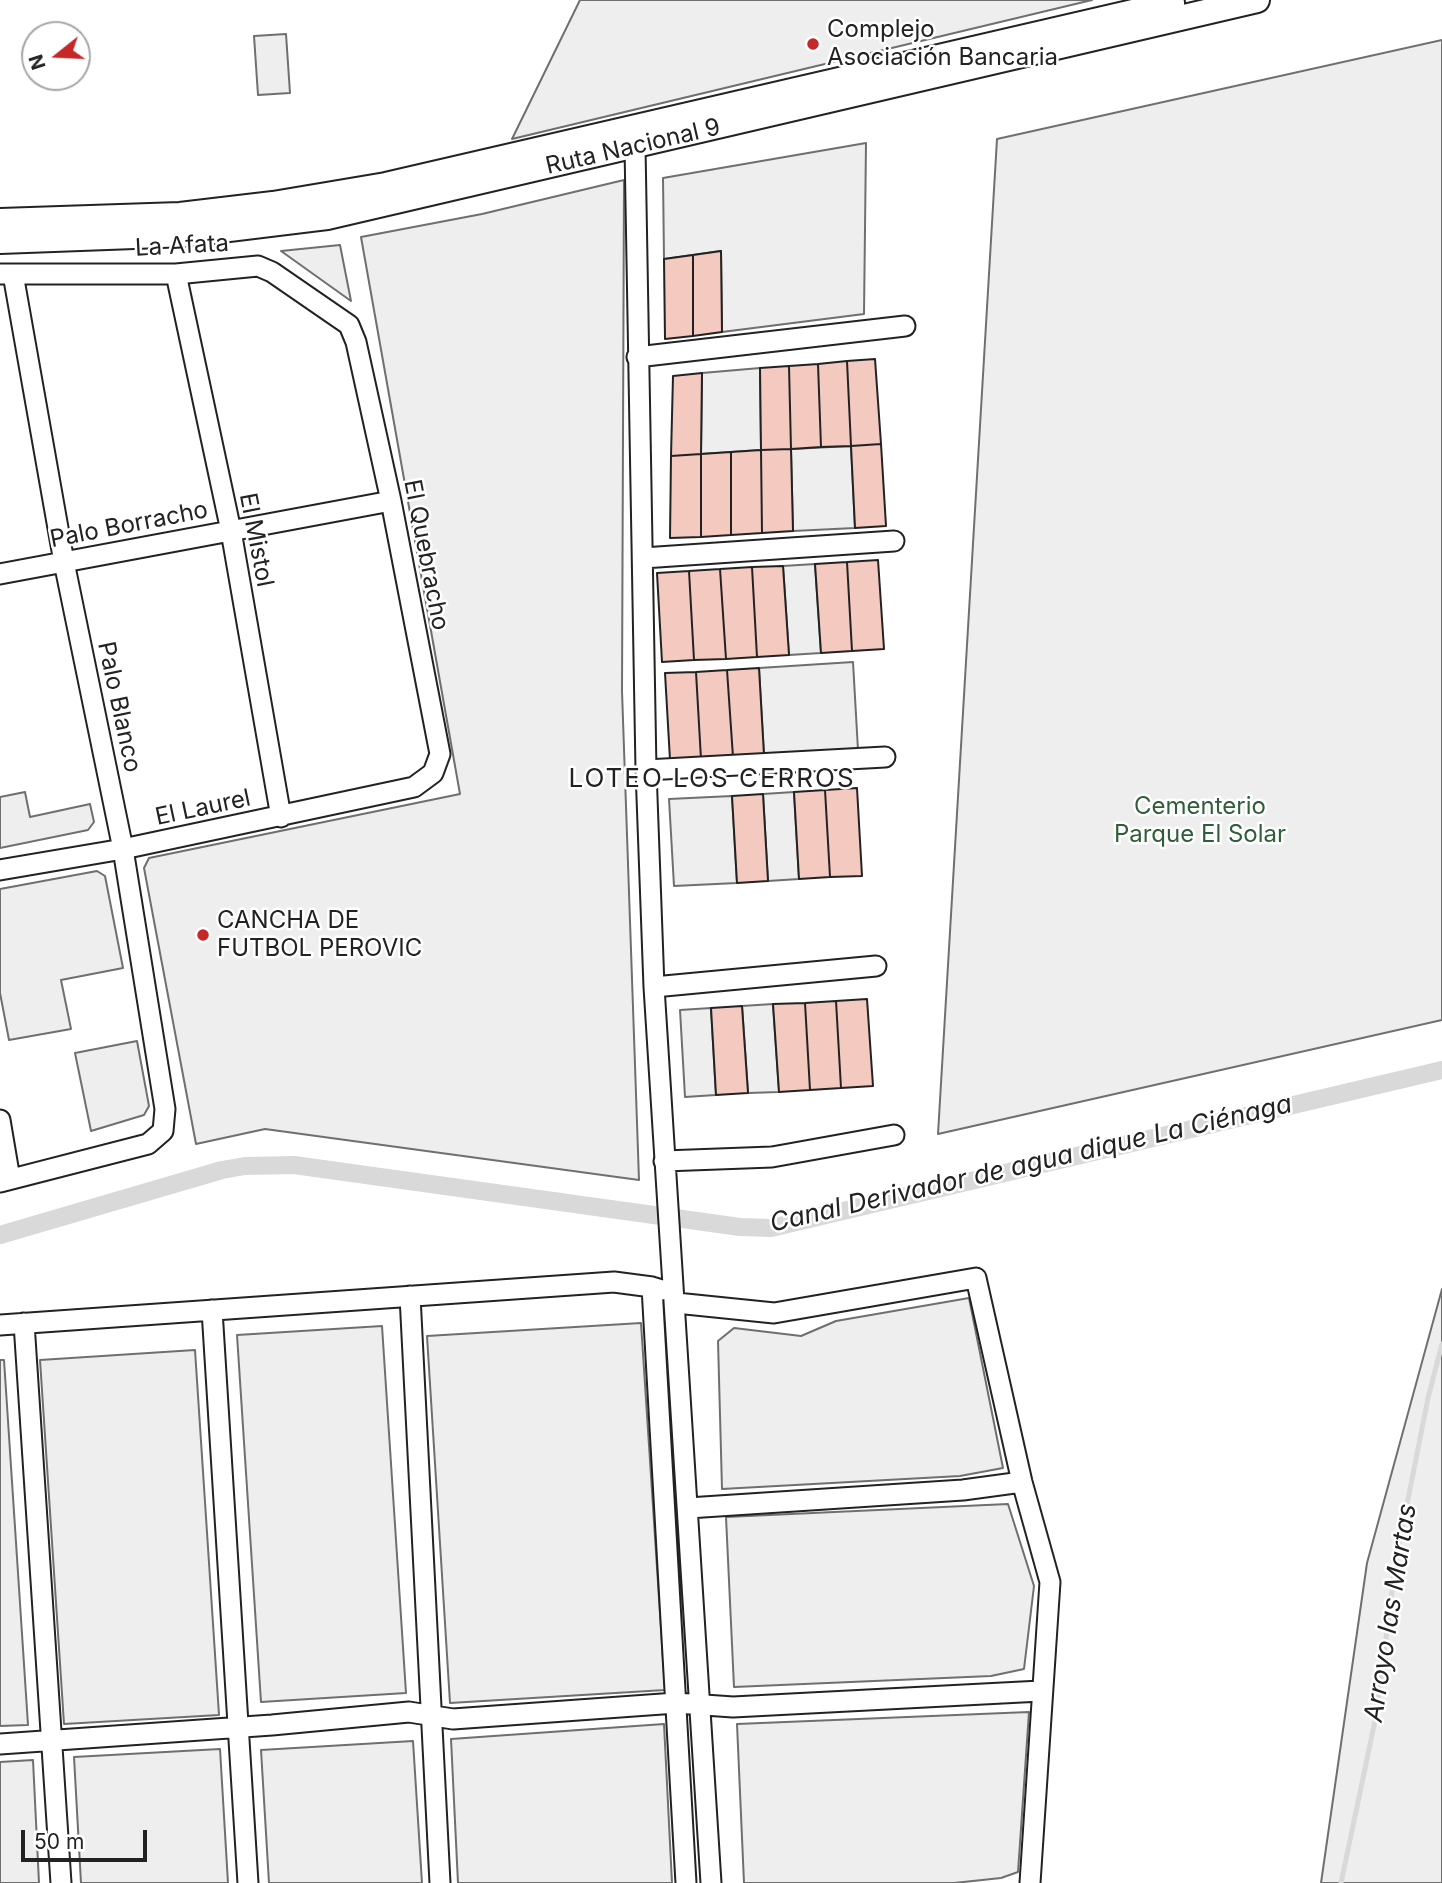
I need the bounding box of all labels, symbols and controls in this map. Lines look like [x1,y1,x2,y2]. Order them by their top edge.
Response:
place label: Complejo Asociación Bancaria [827,16,1058,72]
north arrow [21,21,91,91]
marker: Complejo Asociación Bancaria [805,36,821,52]
text: N [24,52,51,72]
street label: Ruta Nacional 9 [543,113,723,181]
street label: La Afata [134,229,230,263]
street label: El Quebracho [397,477,455,633]
street label: El Mistol [233,491,279,589]
street label: Palo Borracho [48,496,210,554]
street label: Palo Blanco [91,639,147,775]
district label: LOTEO LOS CERROS [570,763,854,795]
street label: El Laurel [153,784,253,832]
park label: Cementerio Parque El Solar [1114,793,1286,849]
place label: CANCHA DE FUTBOL PEROVIC [217,907,422,963]
marker: CANCHA DE FUTBOL PEROVIC [195,927,211,943]
water label: Canal Derivador de agua dique La Ciénaga [767,1089,1295,1239]
water label: Arroyo las Martas [1358,1502,1424,1724]
scale bar [24,1816,150,1860]
text: 50 m [34,1829,84,1854]

